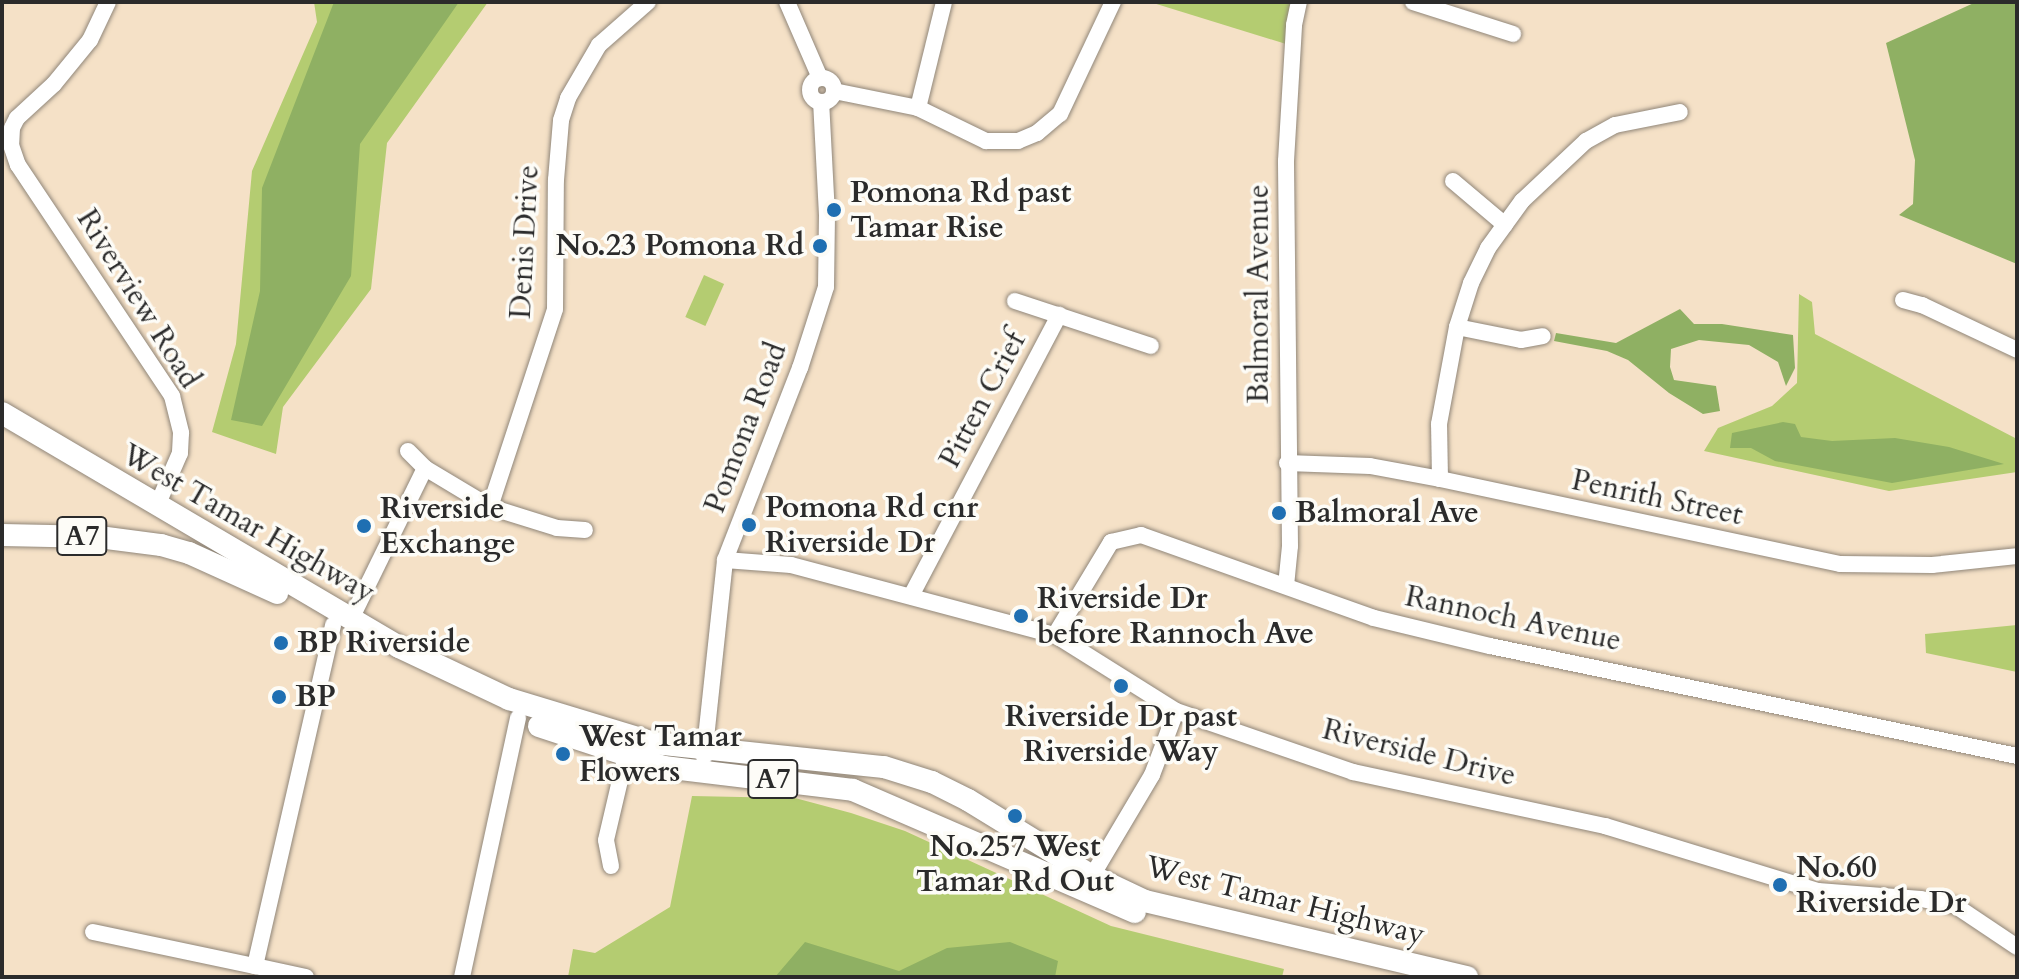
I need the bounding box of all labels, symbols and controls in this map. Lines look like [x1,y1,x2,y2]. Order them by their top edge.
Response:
street label: Denis Drive [503,164,547,320]
place label: Pomona Rd past Tamar Rise [850,175,1071,246]
street label: Balmoral Avenue [1241,184,1277,404]
marker: Pomona Rd past Tamar Rise [825,201,843,219]
street label: Riverview Road [69,203,207,395]
place label: No.23 Pomona Rd [556,228,804,264]
marker: No.23 Pomona Rd [811,237,829,255]
street label: Pitten Crief [932,326,1034,474]
street label: Pomona Road [697,338,795,518]
street label: West Tamar Highway [115,437,381,611]
street label: Penrith Street [1568,462,1746,534]
place label: Pomona Rd cnr Riverside Dr [765,490,978,560]
place label: Riverside Exchange [380,491,516,562]
place label: Balmoral Ave [1295,495,1479,531]
marker: Balmoral Ave [1270,504,1288,522]
road number: A7 [56,512,108,560]
marker: Pomona Rd cnr Riverside Dr [740,516,758,534]
marker: Riverside Exchange [355,517,373,535]
street label: Rannoch Avenue [1402,579,1624,659]
place label: Riverside Dr before Rannoch Ave [1037,581,1314,652]
marker: Riverside Dr before Rannoch Ave [1012,607,1030,625]
place label: BP Riverside [297,625,471,661]
marker: BP Riverside [272,634,290,652]
marker: Riverside Dr past Riverside Way [1112,677,1130,695]
place label: BP [295,679,336,715]
marker: BP [270,688,288,706]
place label: Riverside Dr past Riverside Way [1005,699,1237,770]
street label: Riverside Drive [1319,712,1519,794]
place label: West Tamar Flowers [579,719,742,790]
marker: West Tamar Flowers [554,745,572,763]
road number: A7 [747,755,799,803]
marker: No.257 West Tamar Rd Out [1006,807,1024,825]
place label: No.257 West Tamar Rd Out [916,829,1114,900]
street label: West Tamar Highway [1142,849,1428,953]
place label: No.60 Riverside Dr [1796,850,1967,920]
marker: No.60 Riverside Dr [1771,876,1789,894]

